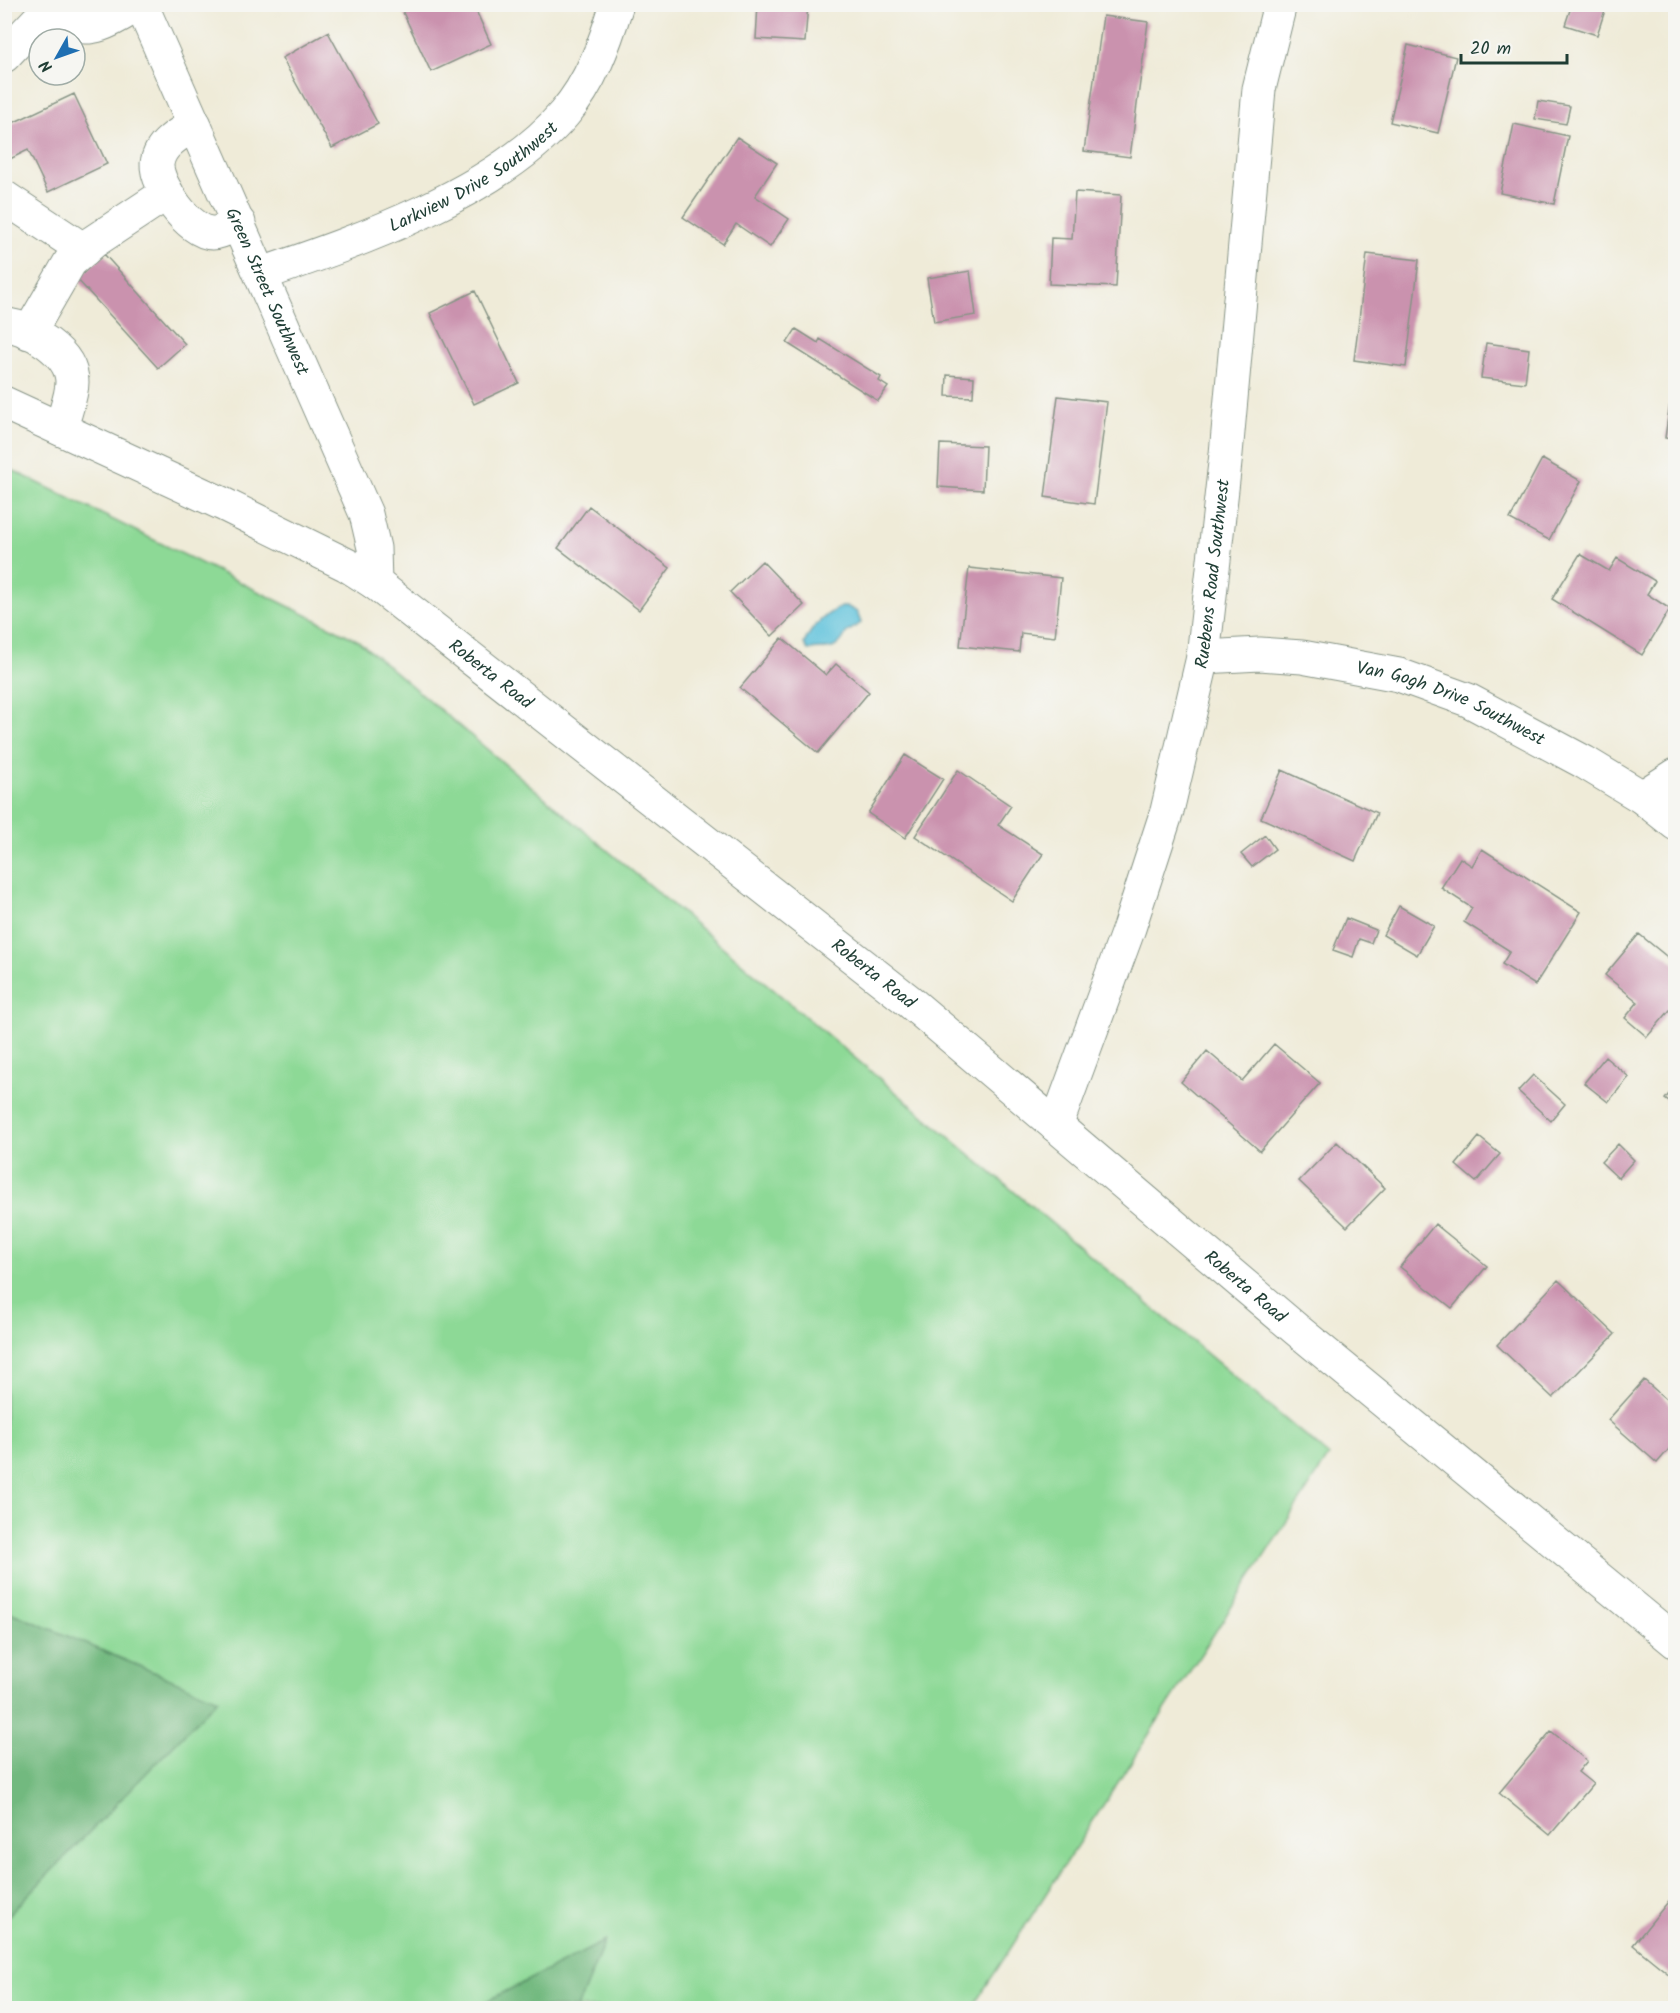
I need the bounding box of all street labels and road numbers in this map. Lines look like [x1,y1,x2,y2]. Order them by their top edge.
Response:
street label: Larkview Drive Southwest [385,115,567,241]
street label: Green Street Southwest [217,203,317,381]
street label: Ruebens Road Southwest [1188,477,1239,672]
street label: Roberta Road [441,632,540,718]
street label: Van Gogh Drive Southwest [1354,654,1551,755]
street label: Roberta Road [824,932,923,1018]
street label: Roberta Road [1197,1244,1293,1332]

